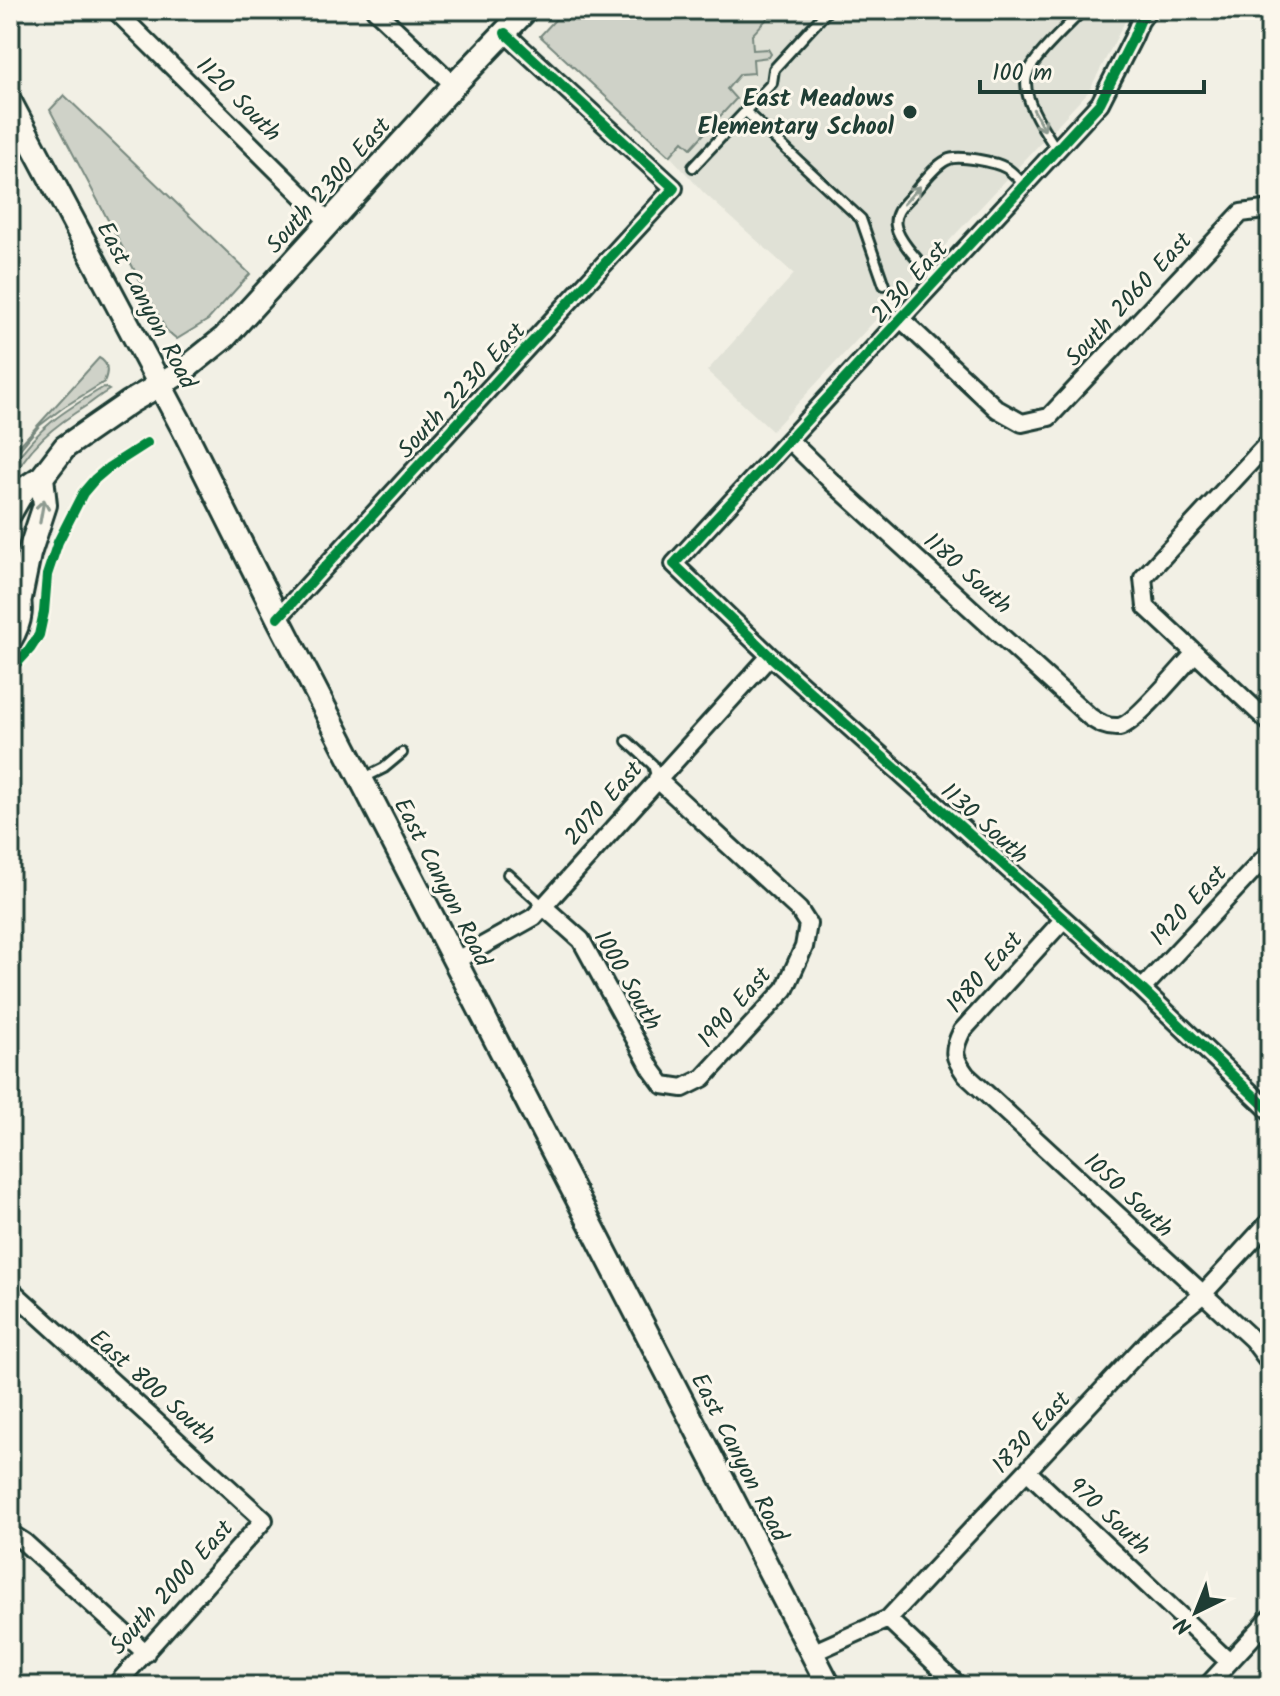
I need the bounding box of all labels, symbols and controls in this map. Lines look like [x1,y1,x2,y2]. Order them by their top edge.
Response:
scale bar [980,44,1204,94]
street label: 1120 South [186,48,290,152]
text: 100 m [992,54,1052,93]
place label: East Meadows Elementary School [698,80,895,147]
marker: East Meadows Elementary School [901,103,919,121]
street label: South 2300 East [257,108,402,263]
one-way arrow [1031,108,1047,131]
one-way arrow [903,185,922,205]
street label: East Canyon Road [85,215,207,398]
street label: South 2060 East [1056,223,1203,376]
street label: 2130 East [862,232,959,334]
street label: South 2230 East [388,313,537,468]
one-way arrow [35,498,50,524]
street label: 1180 South [914,523,1020,625]
street label: 2070 East [555,752,654,855]
street label: 1130 South [931,774,1037,875]
street label: East Canyon Road [382,791,502,975]
street label: 1920 East [1141,856,1238,956]
street label: 1980 East [937,922,1034,1023]
street label: 1000 South [582,923,671,1038]
street label: 1990 East [688,958,782,1058]
street label: 1050 South [1074,1144,1182,1248]
street label: East 800 South [80,1320,224,1456]
street label: East Canyon Road [679,1366,799,1550]
street label: 1830 East [983,1382,1082,1484]
street label: 970 South [1058,1468,1159,1566]
street label: South 2000 East [100,1511,244,1665]
north arrow [1156,1572,1236,1652]
text: N [1167,1607,1201,1642]

